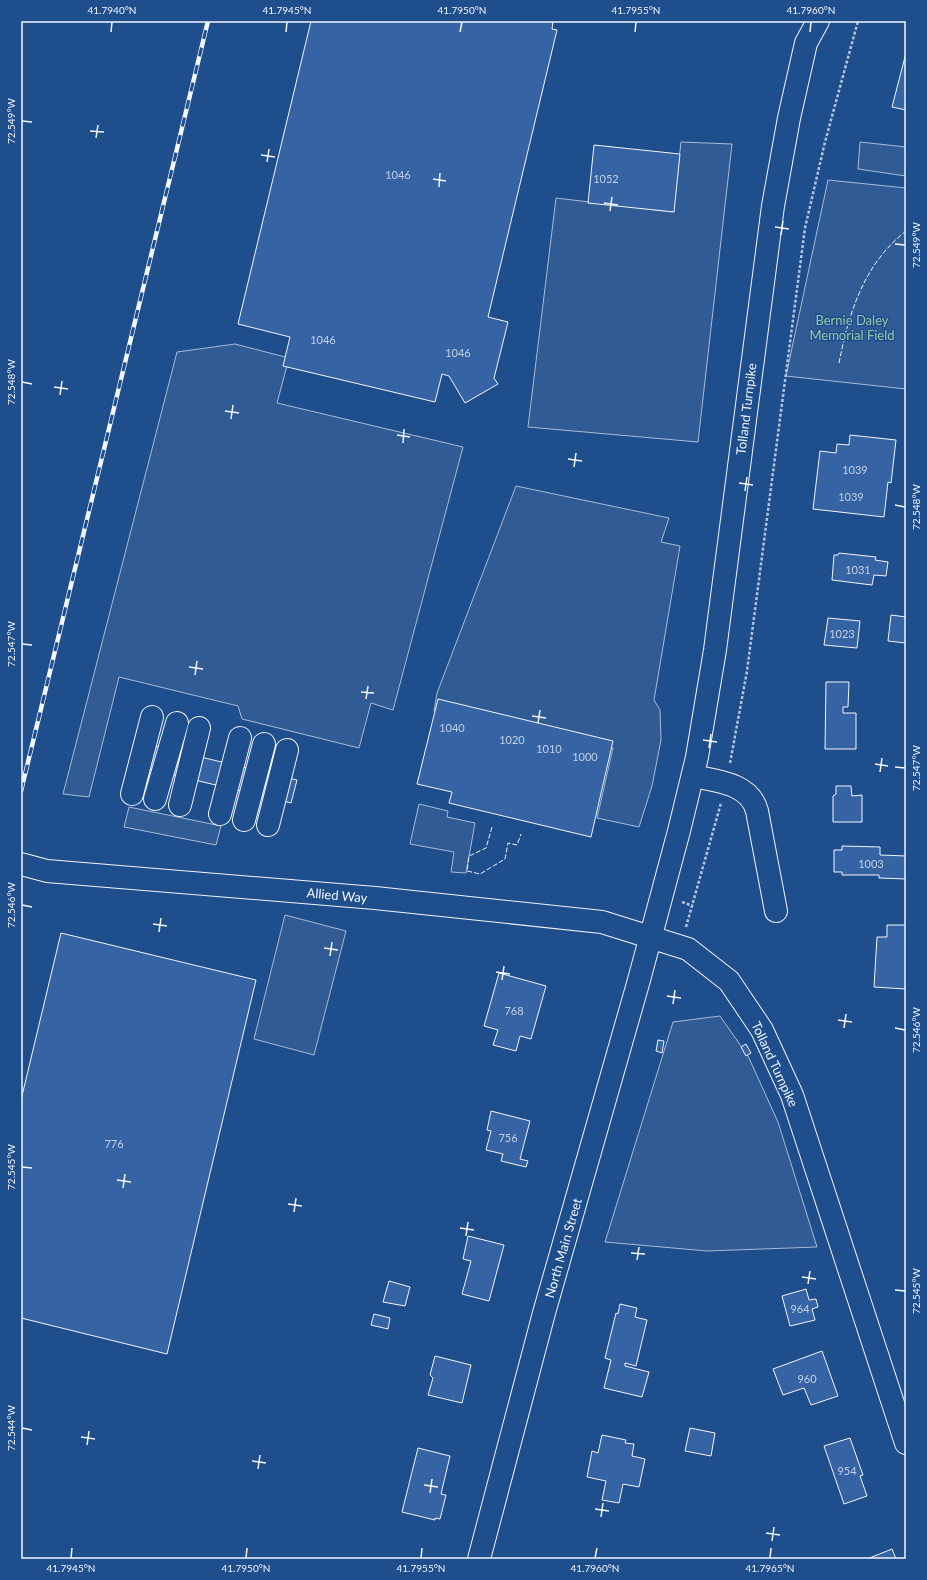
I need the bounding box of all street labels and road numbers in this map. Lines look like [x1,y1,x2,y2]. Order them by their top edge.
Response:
street label: Tolland Turnpike [732,362,760,456]
street label: Allied Way [306,884,368,906]
street label: Tolland Turnpike [748,1019,802,1109]
street label: North Main Street [541,1196,585,1300]

